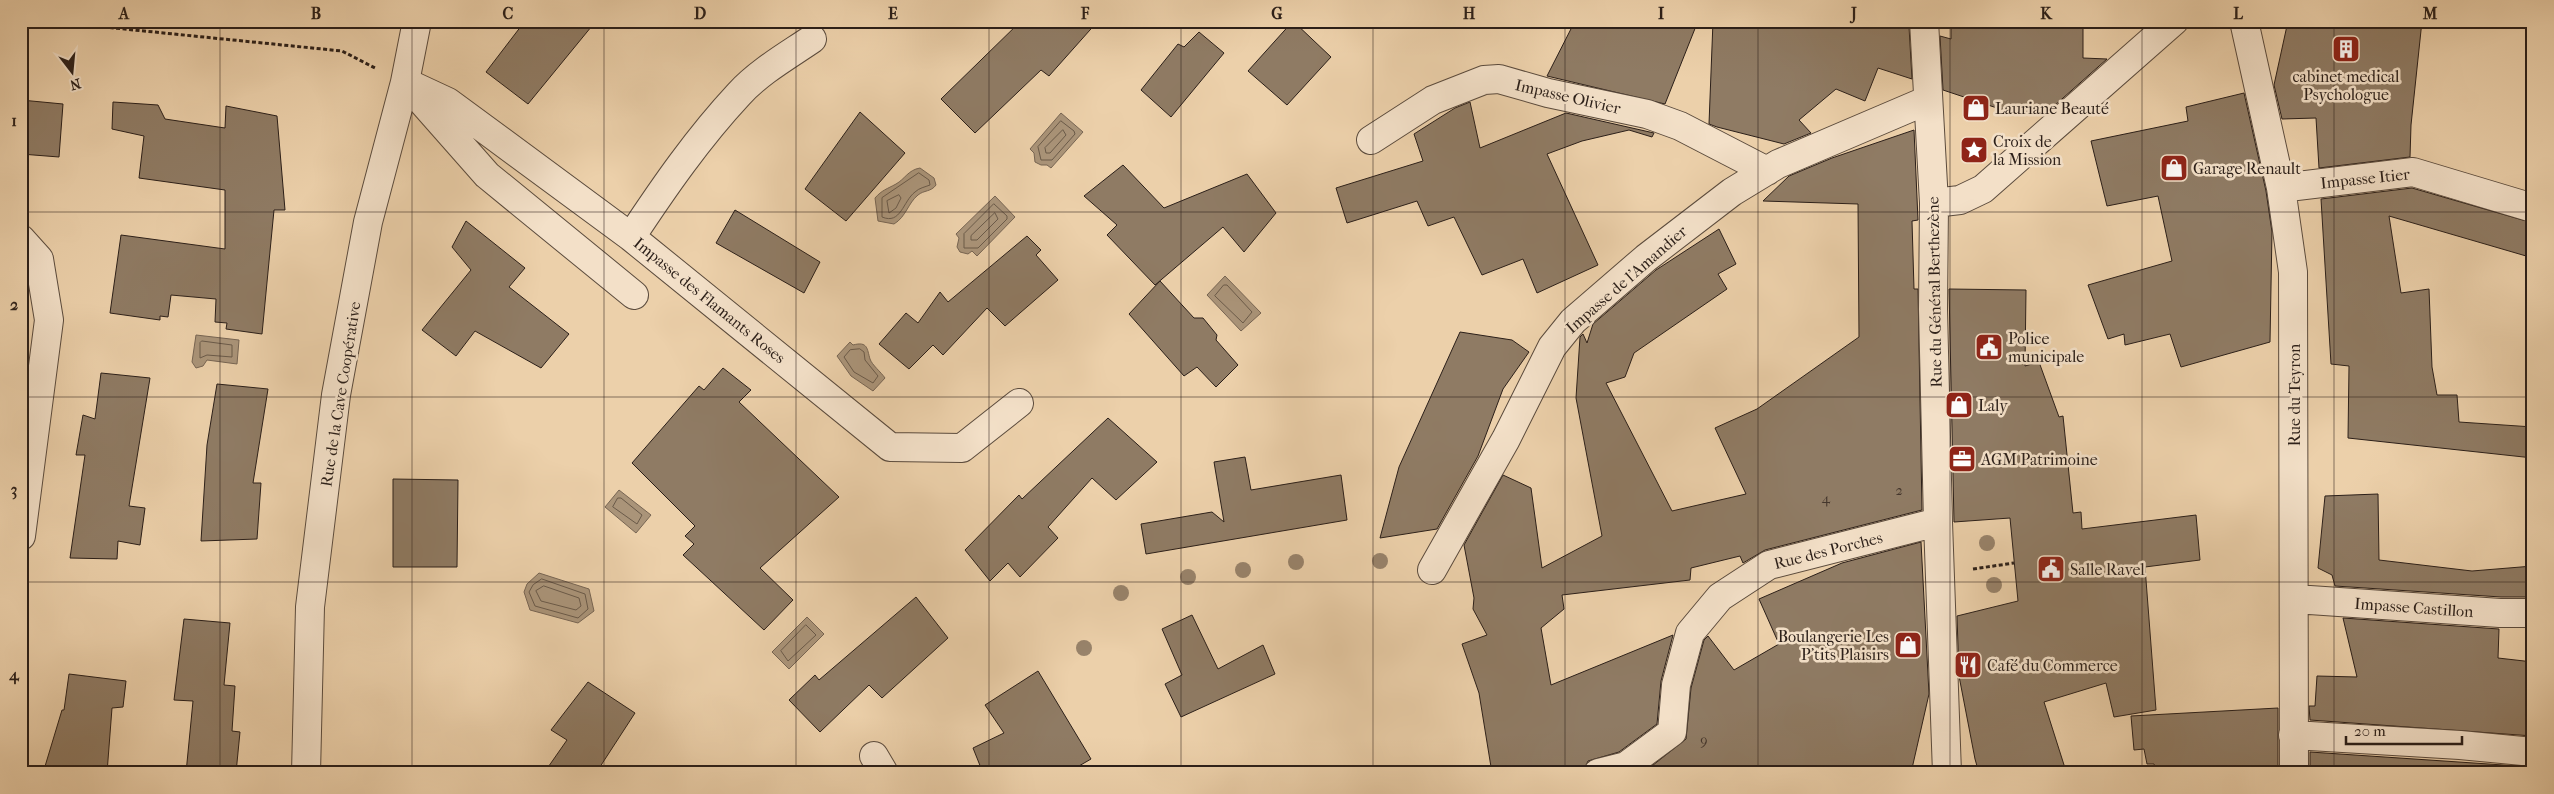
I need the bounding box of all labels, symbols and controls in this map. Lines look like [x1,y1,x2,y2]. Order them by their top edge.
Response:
text: A [118,4,130,23]
text: B [311,4,321,23]
text: C [503,4,514,23]
text: D [694,4,706,23]
text: E [888,4,898,23]
text: F [1080,4,1090,23]
text: G [1271,4,1283,23]
text: H [1463,4,1476,23]
text: I [1658,4,1665,23]
text: J [1849,4,1857,24]
text: K [2040,4,2053,23]
text: L [2233,4,2243,23]
text: M [2422,4,2438,23]
building icon: cabinet medical Psychologue [2331,34,2361,64]
north arrow [48,48,98,98]
place label: cabinet medical Psychologue [2292,67,2400,104]
text: N [68,74,83,94]
street label: Impasse Olivier [1513,75,1623,118]
shop icon: Lauriane Beauté [1961,93,1991,123]
place label: Lauriane Beauté [1995,99,2109,118]
text: 1 [11,111,17,130]
place label: Croix de la Mission [1992,132,2062,169]
place icon: Croix de la Mission [1959,135,1989,165]
shop icon: Garage Renault [2159,153,2189,183]
place label: Garage Renault [2193,159,2301,178]
street label: Impasse Itier [2319,164,2411,193]
street label: Rue du Général Berthezène [1923,196,1946,388]
street label: Impasse de l'Amandier [1562,221,1691,337]
street label: Impasse des Flamants Roses [630,233,789,367]
text: 2 [10,295,18,314]
street label: Rue de la Cave Coopérative [316,300,365,488]
place label: Police municipale [2008,329,2084,366]
public building icon: Police municipale [1974,332,2004,362]
street label: Rue du Teyron [2285,343,2304,446]
shop icon: Laly [1944,390,1974,420]
place label: Laly [1978,396,2008,415]
office icon: AGM Patrimoine [1947,444,1977,474]
place label: AGM Patrimoine [1980,450,2098,469]
text: 3 [11,480,17,500]
house number: 2 [1895,482,1903,499]
house number: 4 [1822,490,1831,507]
street label: Rue des Porches [1772,528,1885,573]
public building icon: Salle Ravel [2036,554,2066,584]
place label: Salle Ravel [2070,560,2145,579]
street label: Impasse Castillon [2354,594,2475,621]
place label: Boulangerie Les P'tits Plaisirs [1778,627,1889,664]
shop icon: Boulangerie Les P'tits Plaisirs [1893,630,1923,660]
restaurant icon: Café du Commerce [1953,650,1983,680]
place label: Café du Commerce [1987,656,2118,675]
text: 4 [8,665,20,685]
scale bar [2346,714,2463,746]
text: 20 m [2354,722,2386,740]
house number: 9 [1700,732,1708,749]

